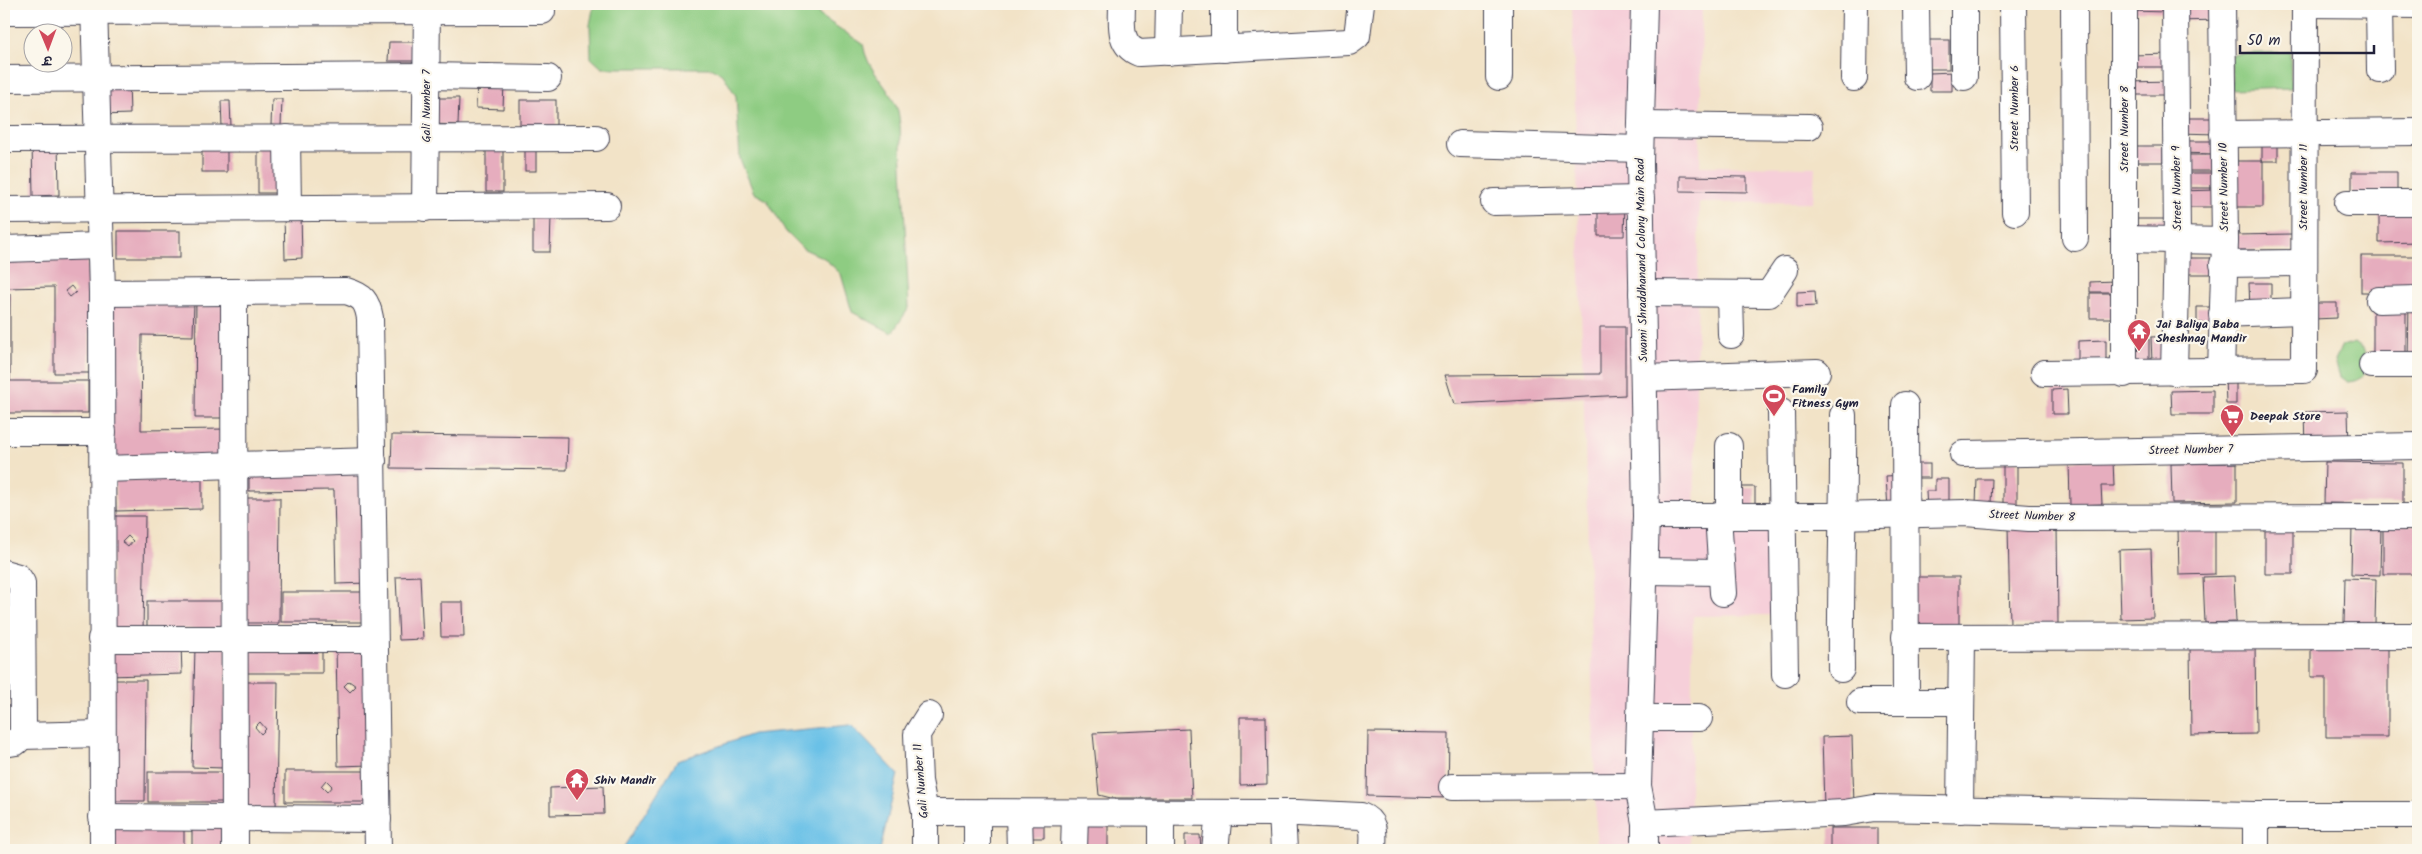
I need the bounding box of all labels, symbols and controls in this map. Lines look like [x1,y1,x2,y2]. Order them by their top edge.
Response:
north arrow [22,22,72,72]
scale bar [2240,22,2373,54]
text: 50 m [2247,29,2281,53]
text: उ [40,49,53,71]
street label: Street Number 6 [2005,65,2024,151]
street label: Gali Number 7 [417,69,436,143]
street label: Street Number 8 [2115,85,2134,172]
street label: Street Number 10 [2214,142,2234,232]
street label: Street Number 11 [2294,143,2313,230]
street label: Street Number 9 [2167,145,2187,231]
street label: Swami Shraddhanand Colony Main Road [1631,157,1653,362]
place label: Jai Baliya Baba Sheshnag Mandir [2156,315,2247,348]
temple icon: Jai Baliya Baba Sheshnag Mandir [2126,318,2152,352]
place label: Family Fitness Gym [1792,380,1859,413]
sports icon: Family Fitness Gym [1761,383,1787,417]
supermarket icon: Deepak Store [2219,403,2245,437]
place label: Deepak Store [2250,407,2321,426]
street label: Street Number 7 [2148,440,2234,460]
street label: Street Number 8 [1988,505,2076,527]
street label: Gali Number 11 [908,743,934,819]
temple icon: Shiv Mandir [564,767,590,801]
place label: Shiv Mandir [594,771,657,790]

